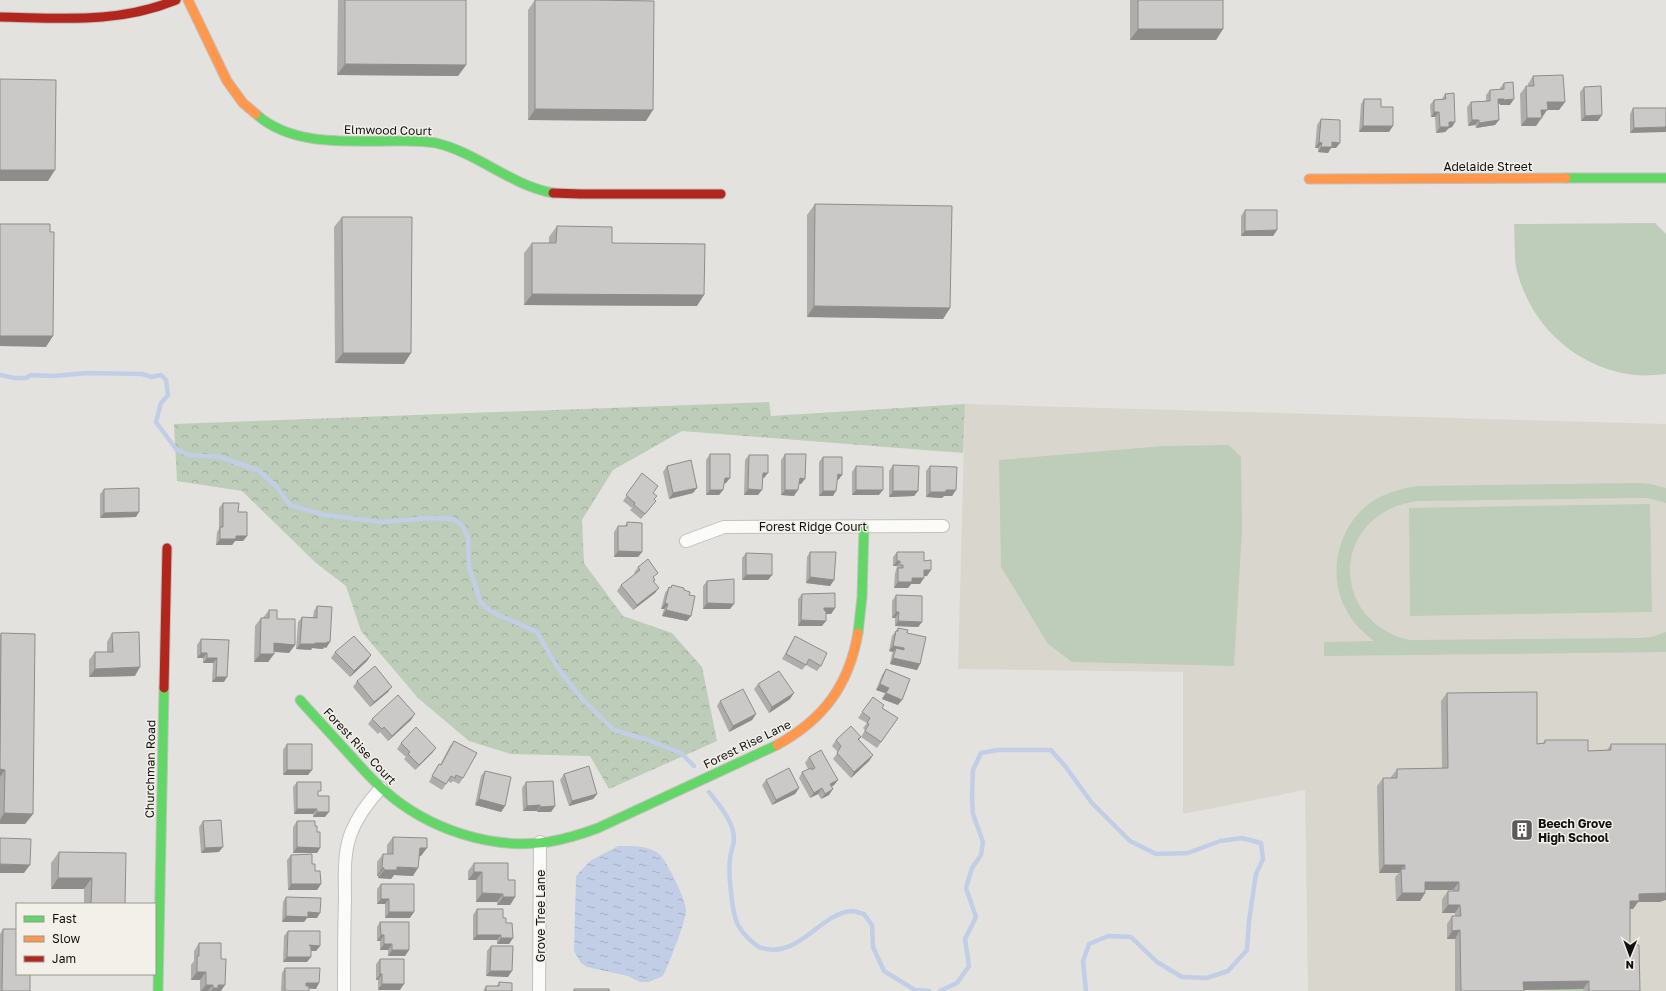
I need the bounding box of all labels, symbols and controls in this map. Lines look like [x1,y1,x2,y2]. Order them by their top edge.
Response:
street label: Elmwood Court [344,122,433,138]
street label: Adelaide Street [1444,159,1533,174]
street label: Forest Ridge Court [759,519,867,534]
street label: Forest Rise Court [320,704,400,788]
street label: Forest Rise Lane [701,716,793,772]
street label: Churchman Road [142,720,158,818]
place label: Beech Grove High School [1538,816,1612,845]
building icon: Beech Grove High School [1509,817,1535,843]
street label: Grove Tree Lane [533,870,548,962]
legend [16,903,156,975]
text: Fast [52,911,77,926]
text: Slow [52,931,80,946]
north arrow [1610,935,1650,975]
text: Jam [52,951,76,966]
text: N [1626,959,1634,972]

